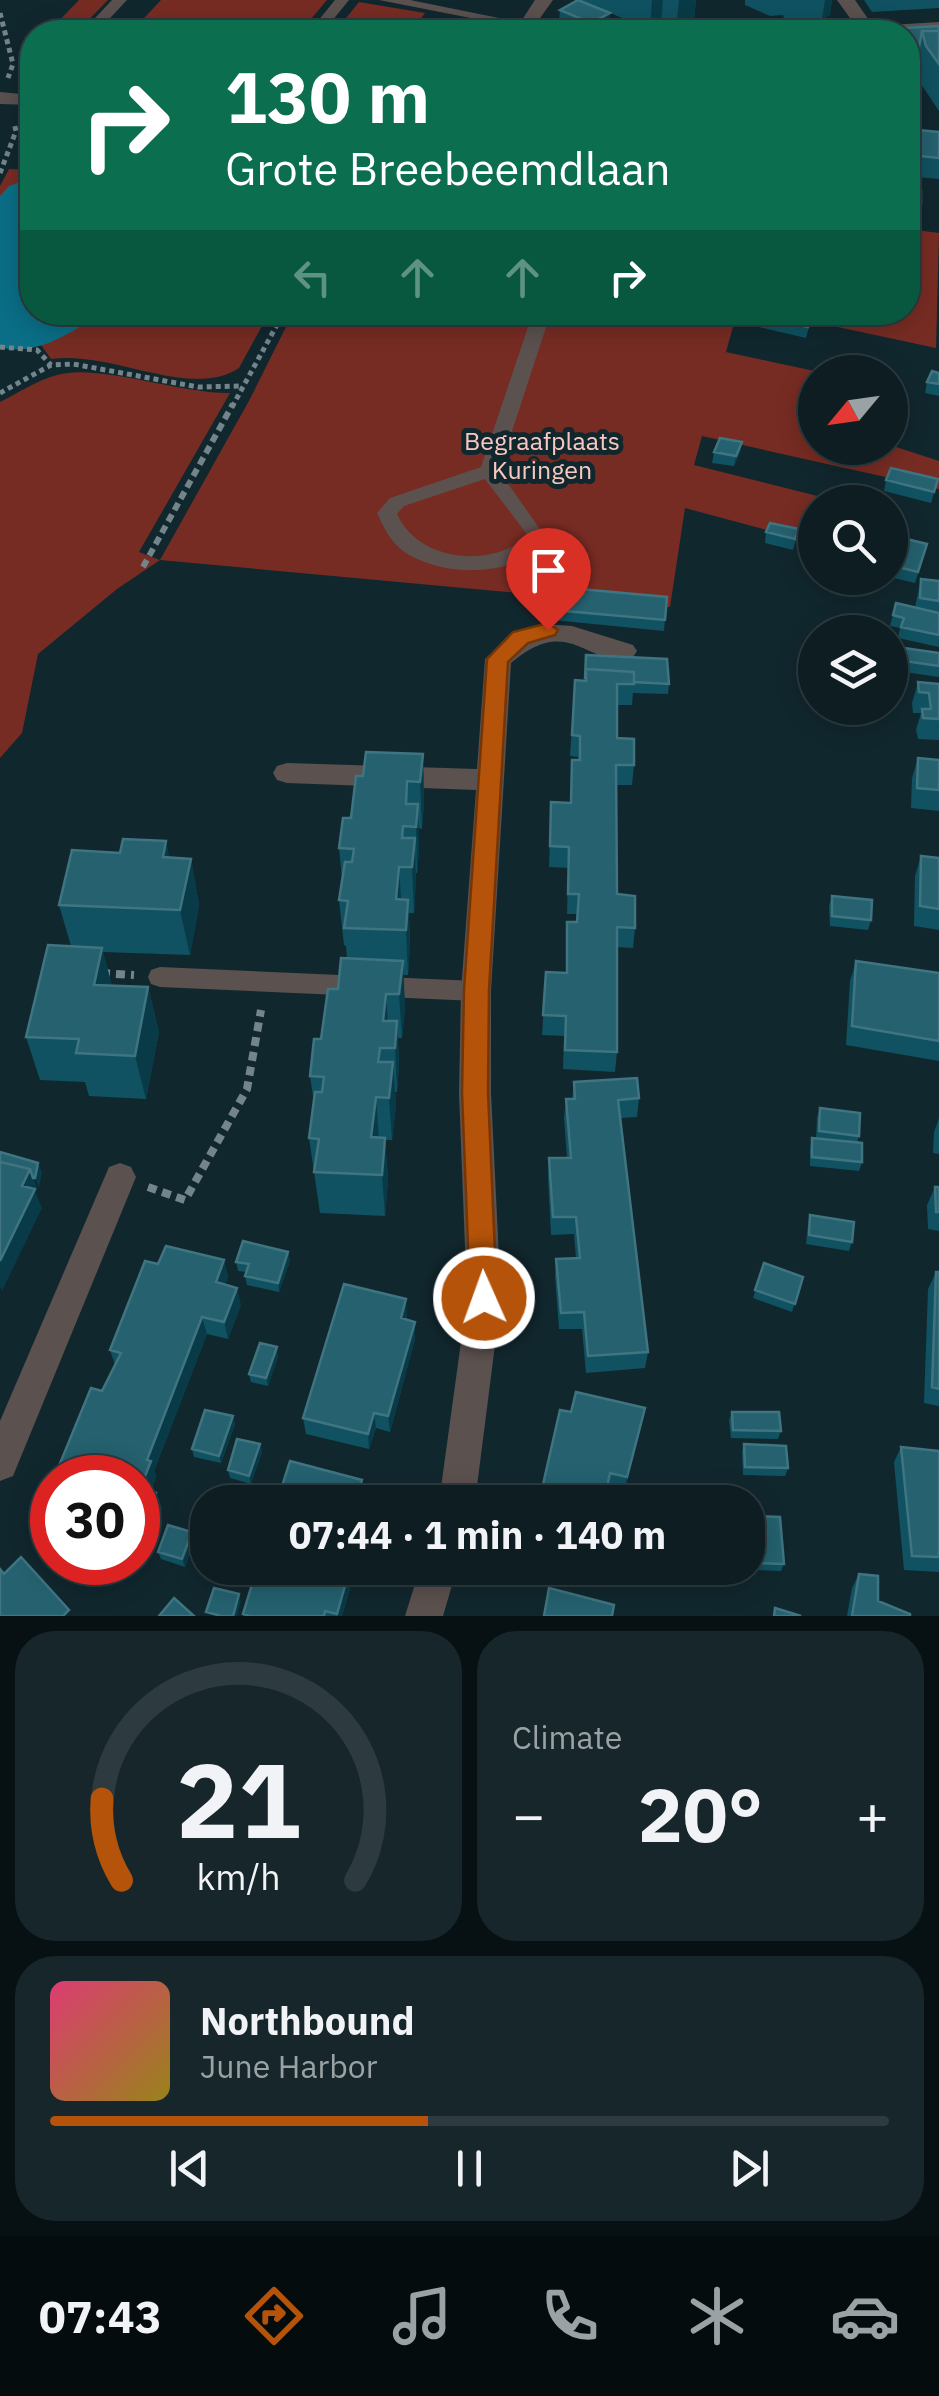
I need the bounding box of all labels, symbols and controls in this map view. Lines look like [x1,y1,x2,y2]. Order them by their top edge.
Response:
text: 130 m [225,51,430,142]
icon: right [60,60,190,190]
text: Grote Breebeemdlaan [225,139,671,197]
icon: left [285,250,340,305]
icon: ahead [390,250,445,305]
icon: ahead [495,250,550,305]
icon: right [600,250,655,305]
north arrow [798,355,908,465]
map controls [798,355,908,725]
park label: Begraafplaats Kuringen [464,424,620,486]
button: search [798,485,908,595]
pin [506,528,591,631]
icon: arrive [521,543,576,598]
button: layers [798,615,908,725]
position arrow [432,1246,536,1350]
speed limit sign: 30 [30,1455,160,1585]
text: 07:44 · 1 min · 140 m [289,1510,666,1559]
text: Climate [512,1716,622,1758]
text: 21 [176,1731,301,1867]
text: 20° [638,1765,763,1863]
text: − [512,1779,545,1850]
text: + [856,1779,889,1850]
text: km/h [196,1853,281,1900]
text: Northbound [200,1996,415,2045]
text: June Harbor [200,2045,377,2087]
icon: previous [162,2141,217,2196]
icon: pause [442,2141,497,2196]
icon: next [722,2141,777,2196]
icon: directions [239,2281,309,2351]
icon: music [387,2281,457,2351]
icon: phone [535,2281,605,2351]
icon: climate [682,2281,752,2351]
icon: car [830,2281,900,2351]
text: 07:43 [39,2287,162,2345]

